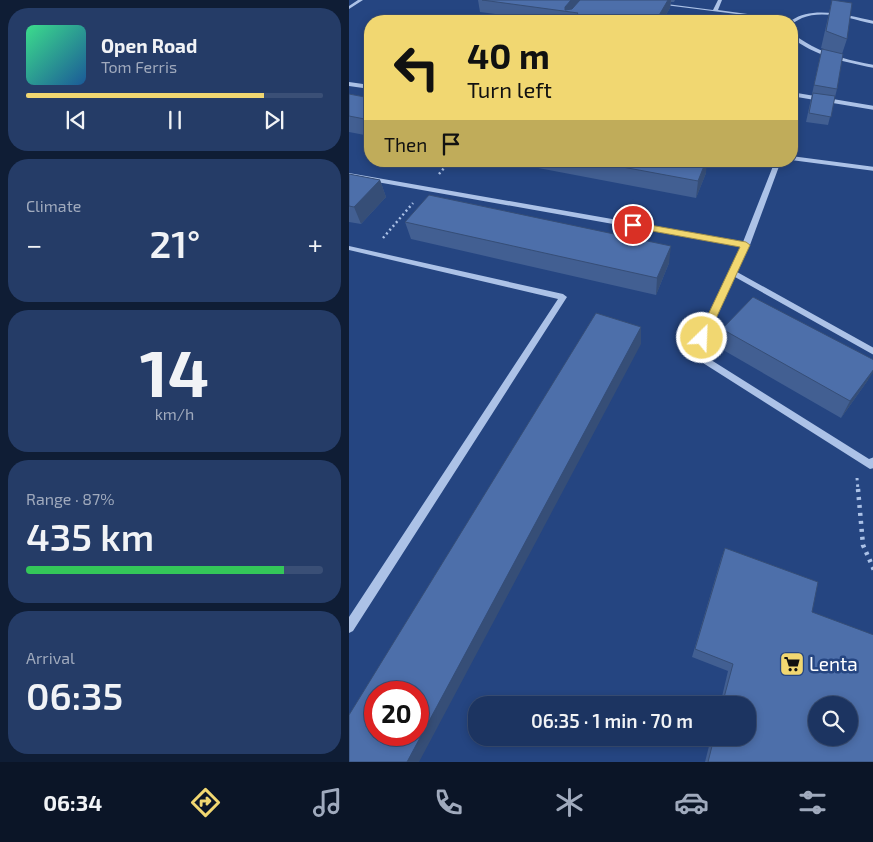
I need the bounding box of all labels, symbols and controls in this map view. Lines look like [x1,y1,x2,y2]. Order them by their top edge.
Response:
text: Open Road [101,34,197,57]
text: 40 m [467,34,550,76]
icon: left [384,35,449,100]
text: Tom Ferris [101,57,177,76]
text: Turn left [467,76,552,102]
icon: previous [62,106,90,134]
icon: pause [161,106,189,134]
icon: next [260,106,288,134]
icon: arrive [437,130,465,158]
text: Then [384,133,427,156]
text: Climate [26,196,81,215]
pin [612,204,654,246]
icon: arrive [619,211,647,239]
text: 21° [149,220,201,266]
text: − [26,227,42,261]
text: + [308,227,323,261]
position arrow [675,311,727,363]
text: 14 [140,332,209,410]
text: km/h [155,404,194,423]
text: Range · 87% [26,489,115,508]
text: 435 km [26,513,154,559]
text: Arrival [26,648,75,667]
supermarket icon: Lenta [779,651,805,677]
place label: Lenta [809,652,858,675]
text: 06:35 [26,672,123,718]
speed limit sign: 20 [364,681,429,746]
map controls [808,696,858,746]
button: search [808,696,858,746]
text: 06:35 · 1 min · 70 m [531,709,693,732]
icon: directions [188,785,223,820]
icon: music [310,785,345,820]
icon: phone [431,785,466,820]
icon: climate [552,785,587,820]
icon: car [674,785,709,820]
icon: filters [795,785,830,820]
text: 06:34 [43,789,102,815]

